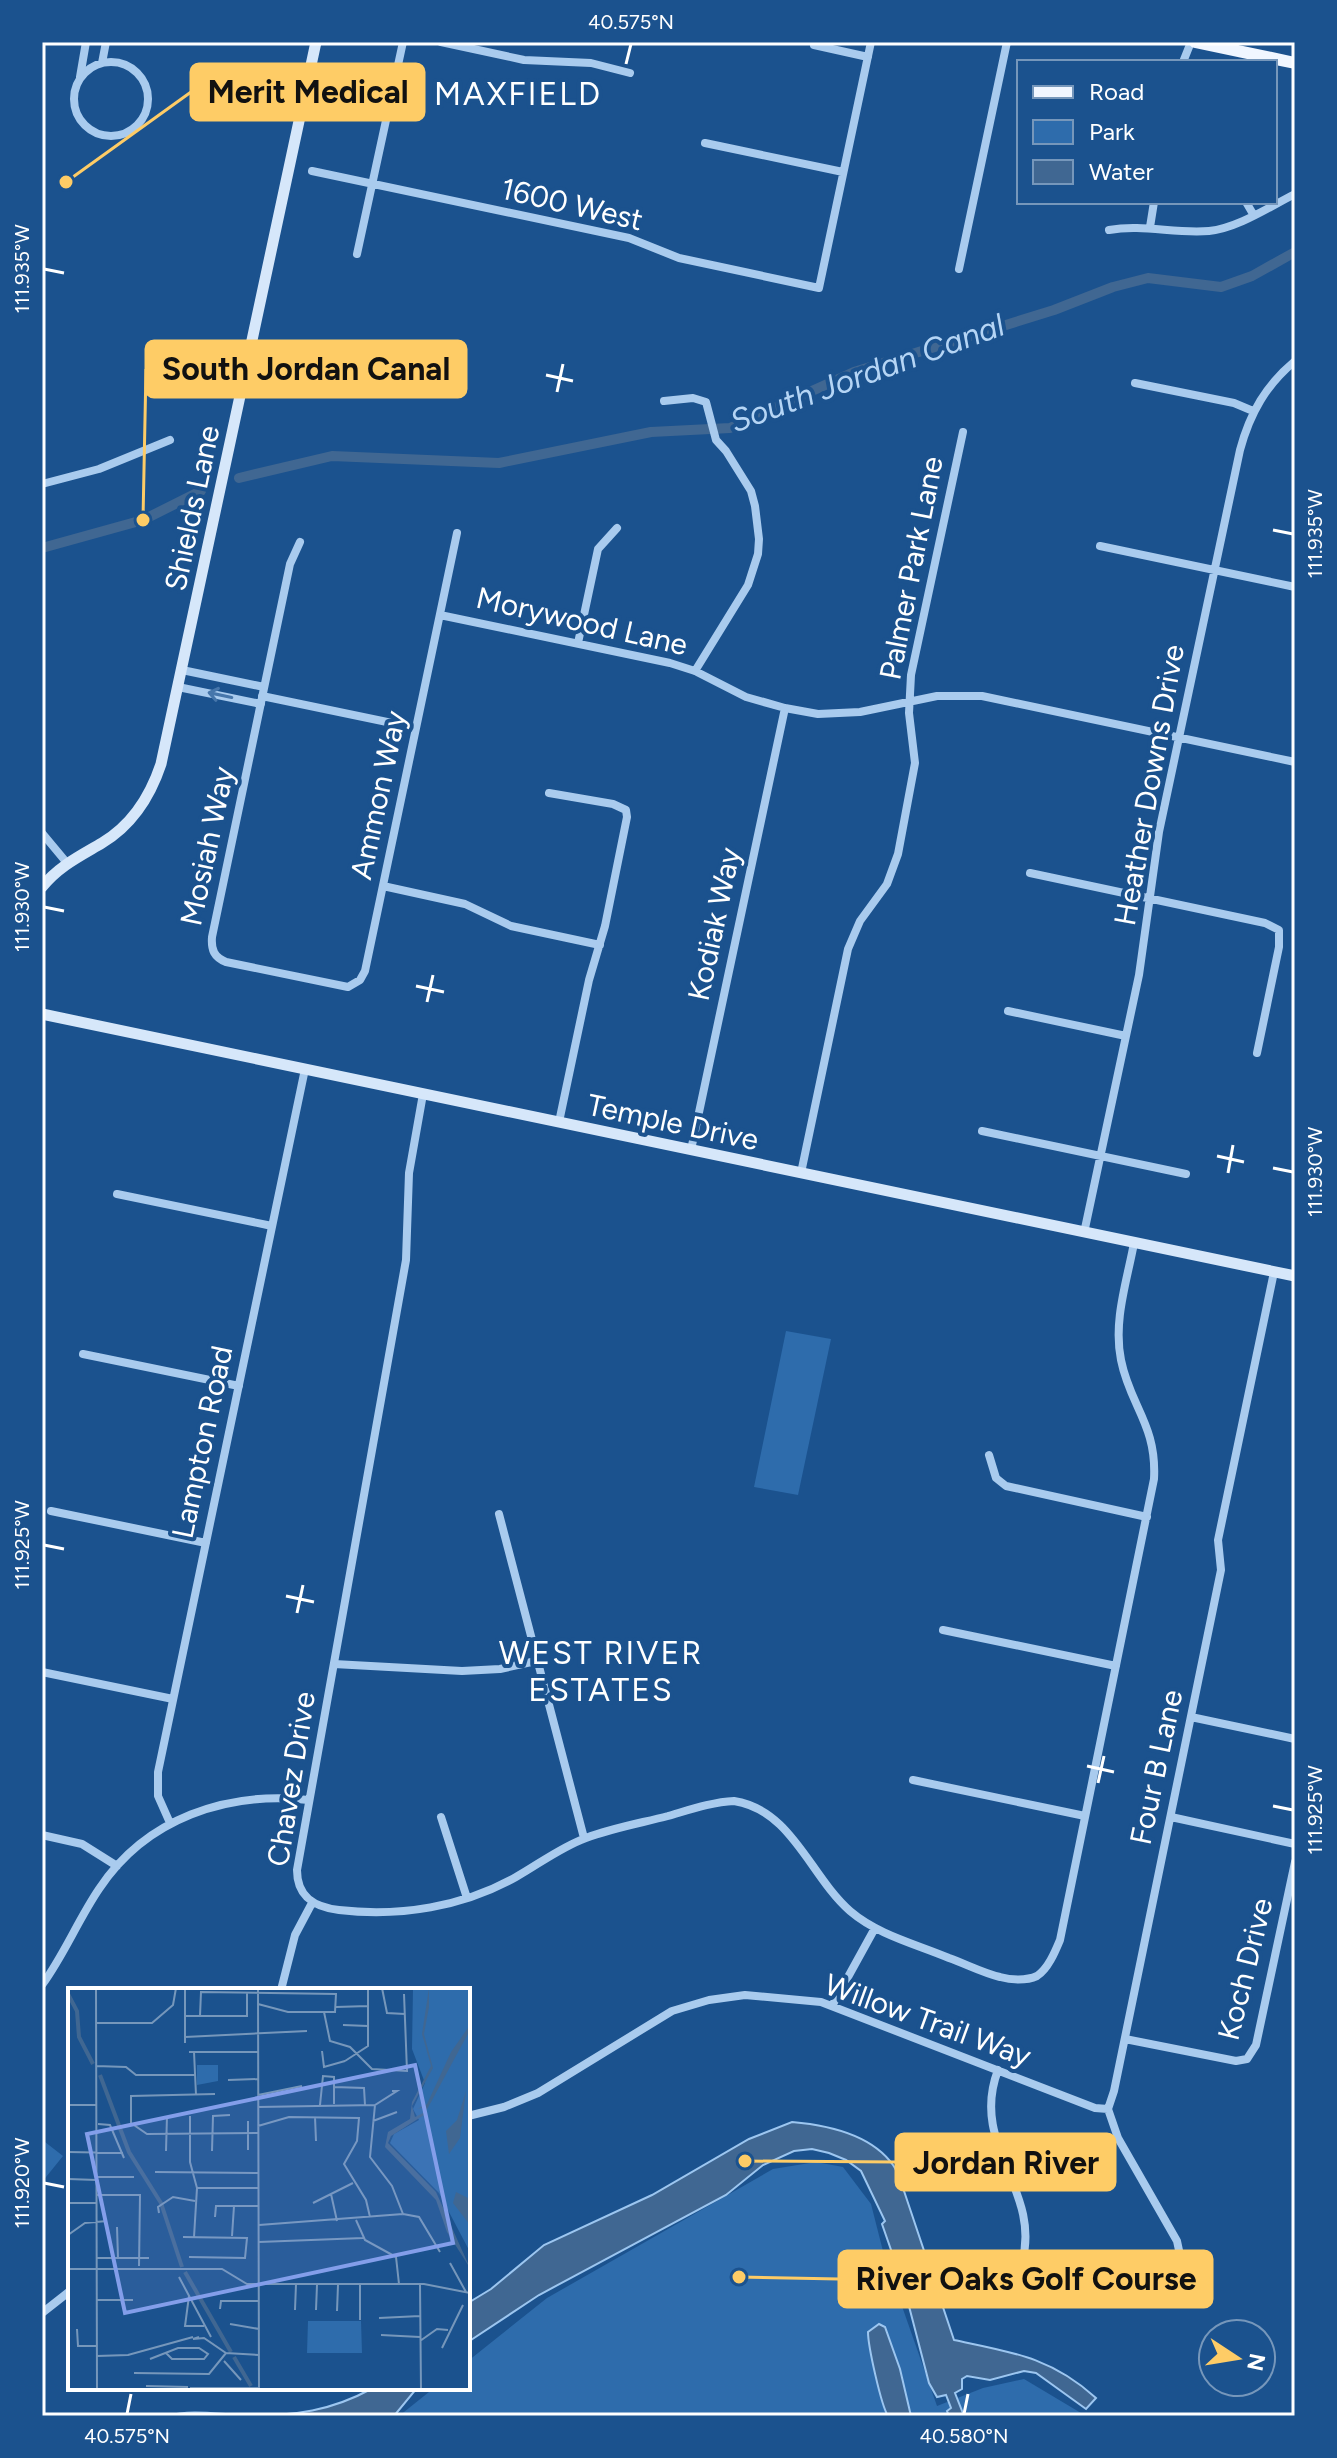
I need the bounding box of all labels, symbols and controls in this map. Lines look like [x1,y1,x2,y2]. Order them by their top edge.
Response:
text: 40.575°N [588,10,674,34]
legend [1017,60,1277,204]
callout: Merit Medical [191,64,424,120]
text: Merit Medical [207,73,409,111]
district label: MAXFIELD [434,75,602,113]
text: Road [1089,77,1144,106]
text: Park [1089,117,1135,146]
text: Water [1089,157,1154,186]
street label: 1600 West [497,170,647,238]
text: 111.935°W [10,224,34,314]
water label: South Jordan Canal [725,305,1010,440]
callout: South Jordan Canal [146,341,466,397]
text: South Jordan Canal [162,350,450,388]
street label: Shields Lane [156,422,228,594]
street label: Palmer Park Lane [871,453,951,683]
text: 111.935°W [1303,489,1327,579]
street label: Morywood Lane [473,579,691,663]
street label: Heather Downs Drive [1106,642,1192,928]
one-way arrow [207,687,233,702]
street label: Ammon Way [342,707,414,883]
street label: Mosiah Way [172,763,242,929]
street label: Kodiak Way [680,844,748,1004]
text: 111.930°W [10,862,34,952]
street label: Temple Drive [584,1086,762,1158]
text: 111.930°W [1303,1127,1327,1217]
street label: Lampton Road [164,1342,240,1542]
text: 111.925°W [10,1500,34,1590]
district label: WEST RIVER ESTATES [499,1634,703,1709]
street label: Four B Lane [1122,1686,1190,1848]
street label: Chavez Drive [259,1689,323,1869]
text: 111.925°W [1303,1765,1327,1855]
street label: Koch Drive [1209,1894,1281,2044]
street label: Willow Trail Way [820,1966,1036,2075]
inset map [68,1988,470,2390]
callout: Jordan River [896,2134,1115,2190]
text: 111.920°W [10,2138,34,2228]
text: Jordan River [913,2144,1099,2182]
callout: River Oaks Golf Course [839,2251,1212,2307]
text: River Oaks Golf Course [856,2260,1197,2298]
north arrow [1197,2318,1277,2398]
text: N [1241,2351,1271,2373]
text: 40.575°N [84,2424,170,2448]
text: 40.580°N [920,2424,1008,2448]

